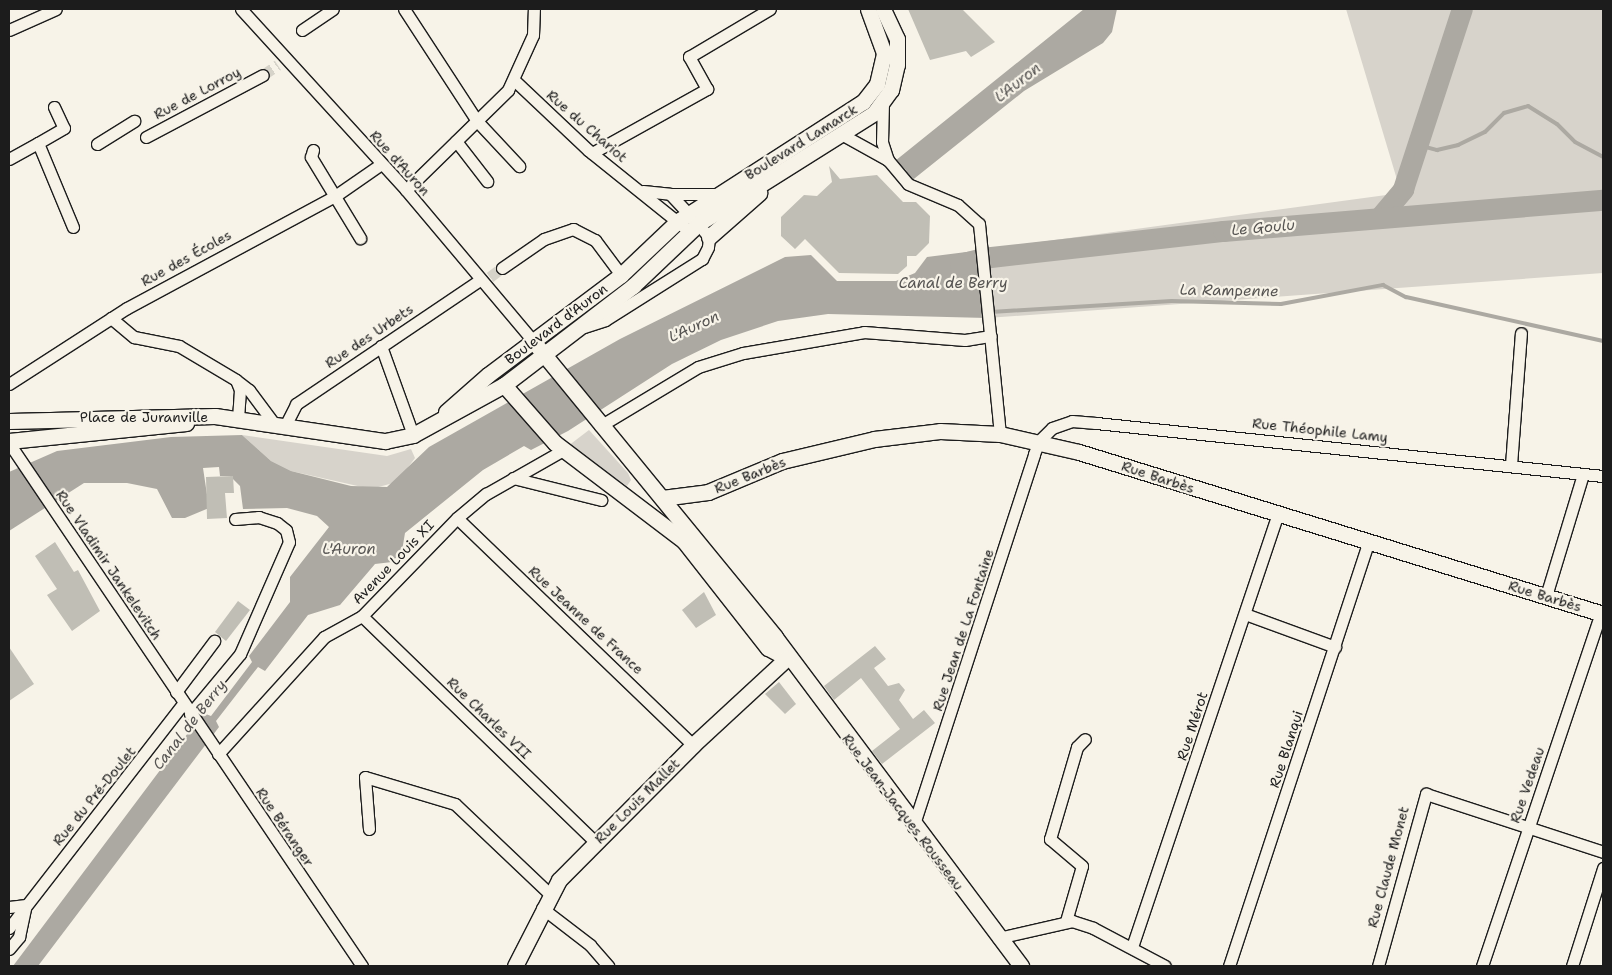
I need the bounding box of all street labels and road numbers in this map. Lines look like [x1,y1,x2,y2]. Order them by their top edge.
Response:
street label: Rue de Lorroy [151,63,243,123]
street label: Rue du Chariot [543,86,631,166]
street label: Boulevard Lamarck [742,101,860,183]
street label: Rue d'Auron [366,127,434,199]
street label: Rue des Écoles [138,226,234,290]
street label: Boulevard d'Auron [501,280,611,368]
street label: Rue des Urbets [322,300,416,372]
street label: Place de Juranville [80,409,208,425]
street label: Rue Théophile Lamy [1251,415,1389,445]
street label: Rue Barbès [712,453,788,497]
street label: Rue Barbès [1119,457,1197,497]
street label: Rue Vladimir Jankelevitch [53,487,165,643]
street label: Avenue Louis XI [349,517,437,607]
street label: Rue Jean de La Fontaine [929,547,997,713]
street label: Rue Jeanne de France [525,562,647,678]
street label: Rue Barbès [1506,577,1584,615]
street label: Rue Charles VII [443,674,535,762]
street label: Rue Mérot [1173,689,1211,763]
street label: Rue Blanqui [1266,708,1306,790]
street label: Rue Jean-Jacques Rousseau [839,731,967,893]
street label: Rue du Pré-Doulet [49,743,139,849]
street label: Rue Vedeau [1506,745,1548,825]
street label: Rue Louis Mallet [591,755,683,847]
street label: Rue Béranger [252,784,318,870]
street label: Rue Claude Monet [1364,804,1412,930]

